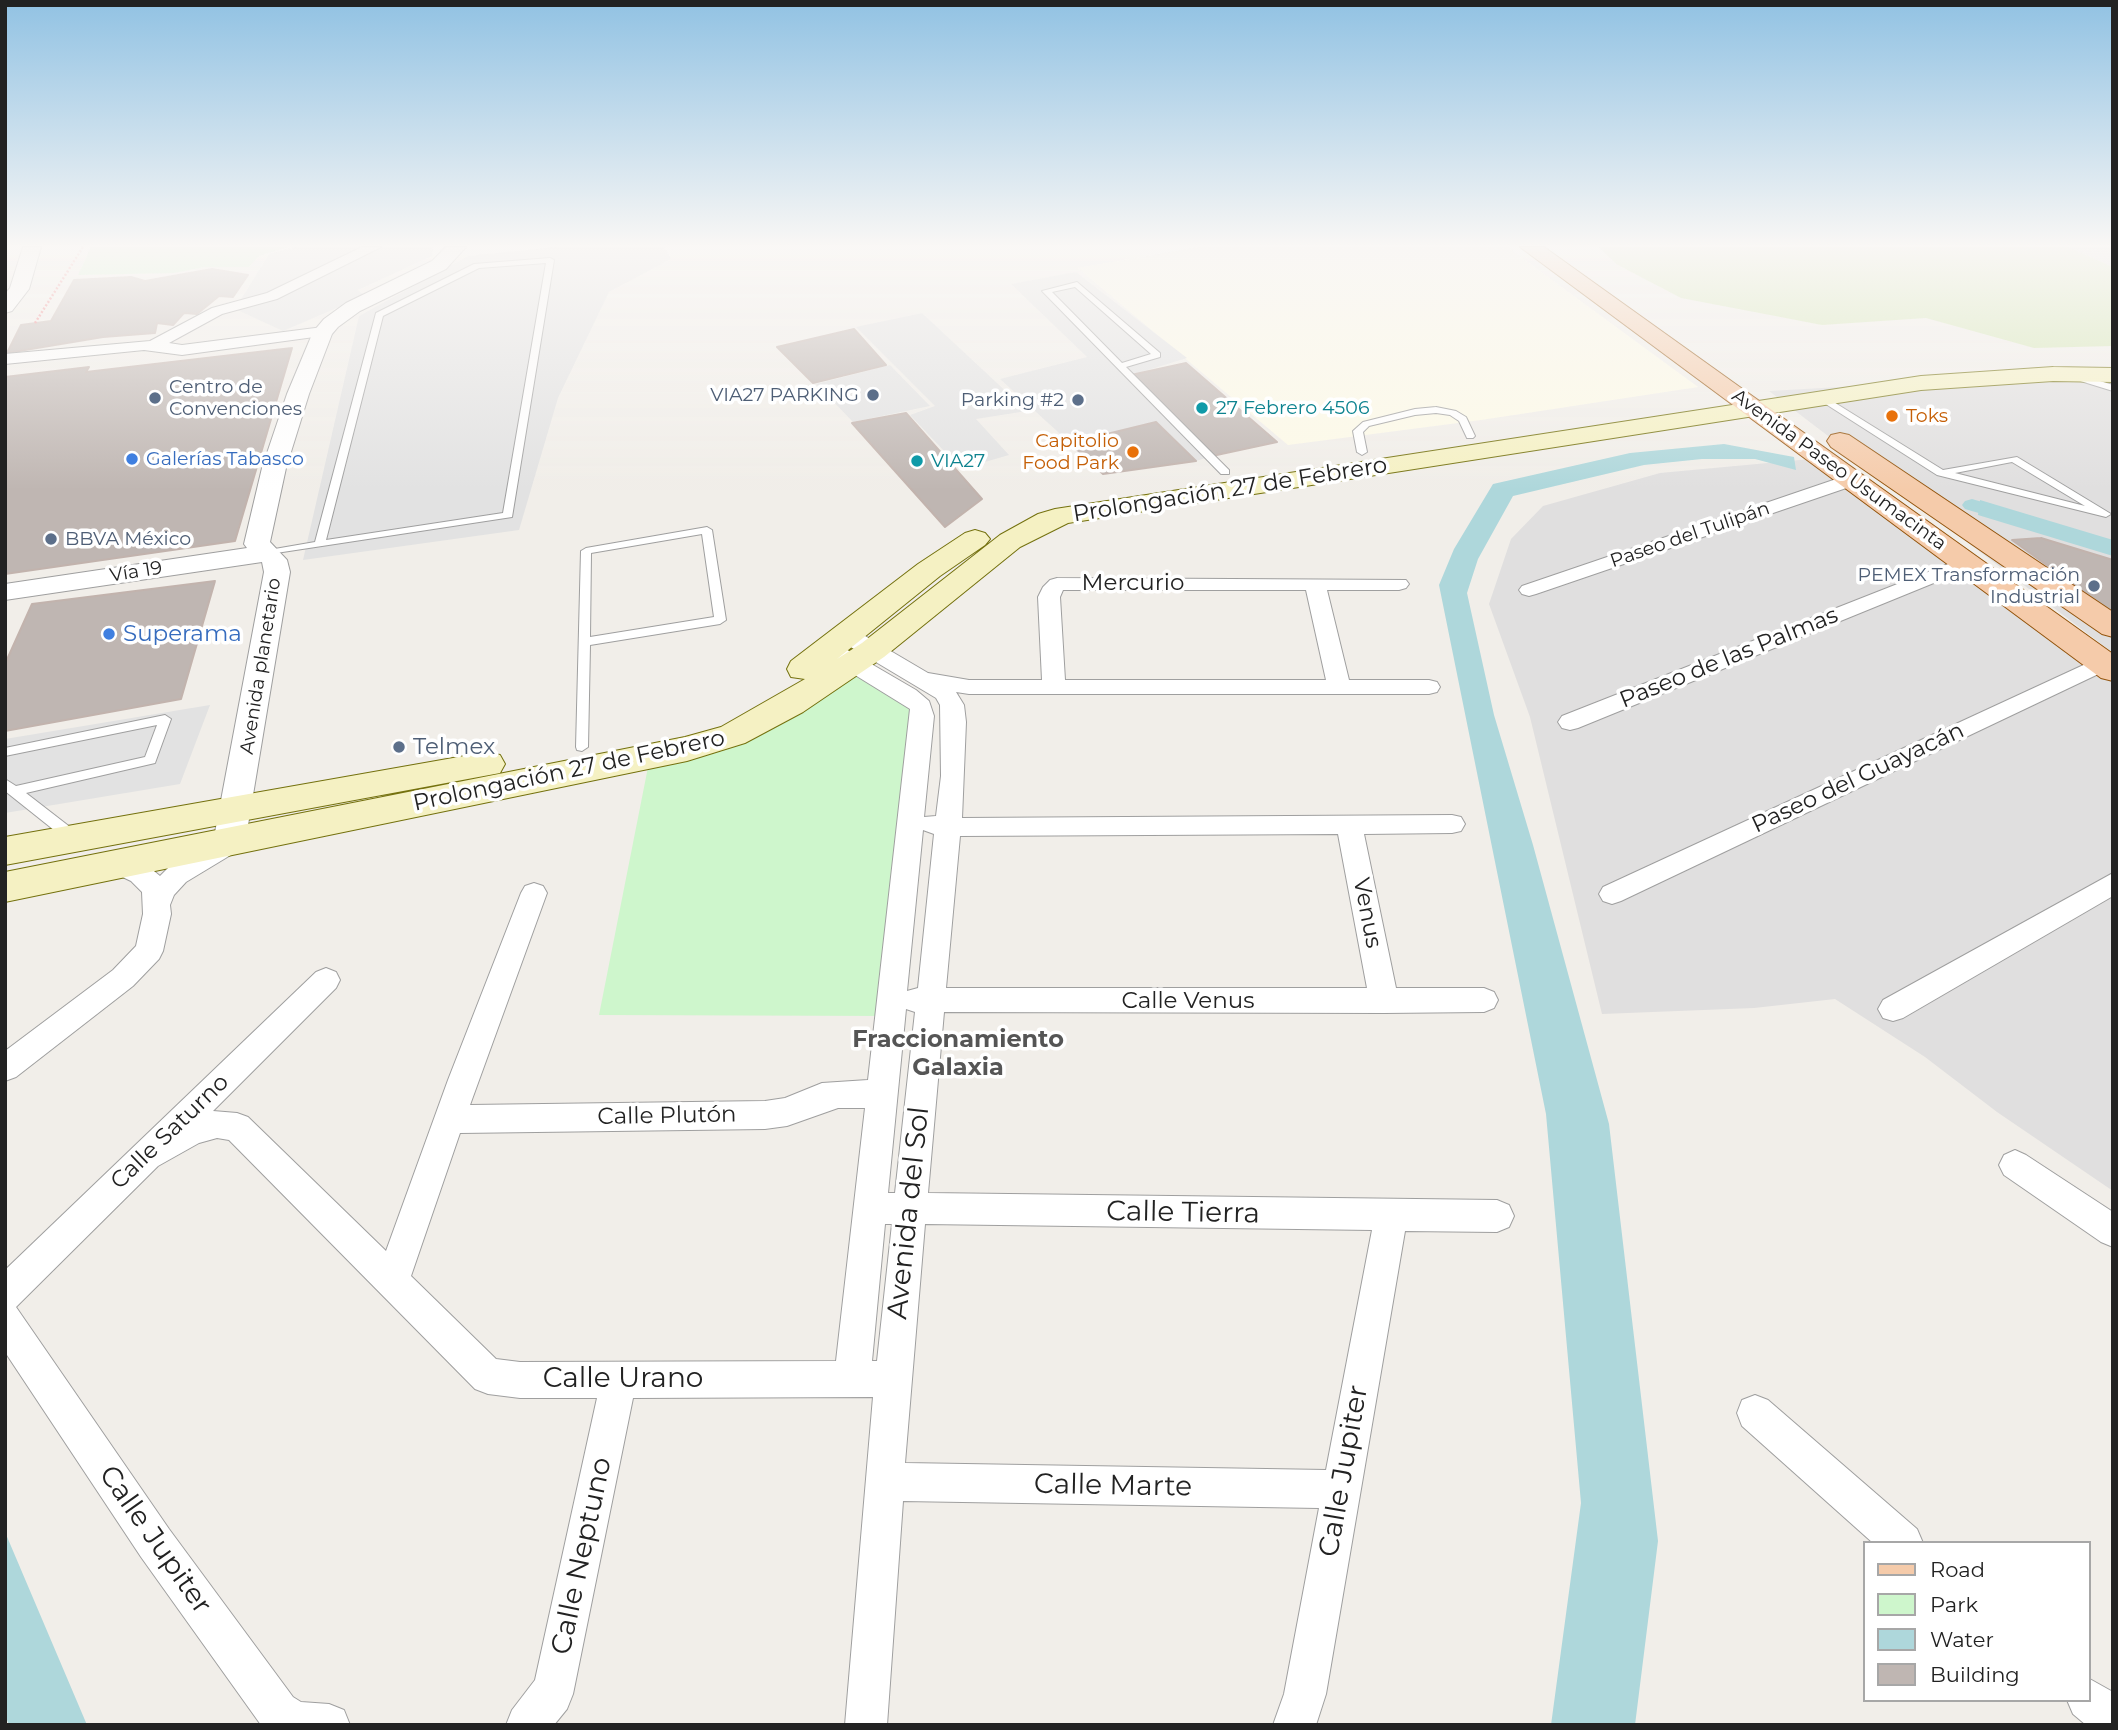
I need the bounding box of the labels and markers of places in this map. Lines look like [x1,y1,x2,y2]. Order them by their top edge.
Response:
place label: Centro de Convenciones [169,376,302,420]
place label: VIA27 PARKING [710,384,859,406]
marker: VIA27 PARKING [865,387,881,403]
place label: Parking #2 [961,389,1064,411]
marker: Centro de Convenciones [147,390,163,406]
marker: Parking #2 [1070,392,1086,408]
place label: 27 Febrero 4506 [1216,397,1370,419]
marker: 27 Febrero 4506 [1194,400,1210,416]
place label: Toks [1906,405,1948,427]
marker: Toks [1884,408,1900,424]
place label: Capitolio Food Park [1022,430,1119,474]
marker: Capitolio Food Park [1125,444,1141,460]
place label: Galerías Tabasco [146,448,304,470]
place label: VIA27 [931,450,985,472]
marker: Galerías Tabasco [124,451,140,467]
marker: VIA27 [909,453,925,469]
place label: BBVA México [65,528,191,550]
marker: BBVA México [43,531,59,547]
place label: PEMEX Transformación Industrial [1857,564,2080,608]
marker: PEMEX Transformación Industrial [2086,578,2102,594]
place label: Superama [123,620,242,648]
marker: Superama [101,626,117,642]
place label: Telmex [413,733,495,761]
marker: Telmex [391,739,407,755]

